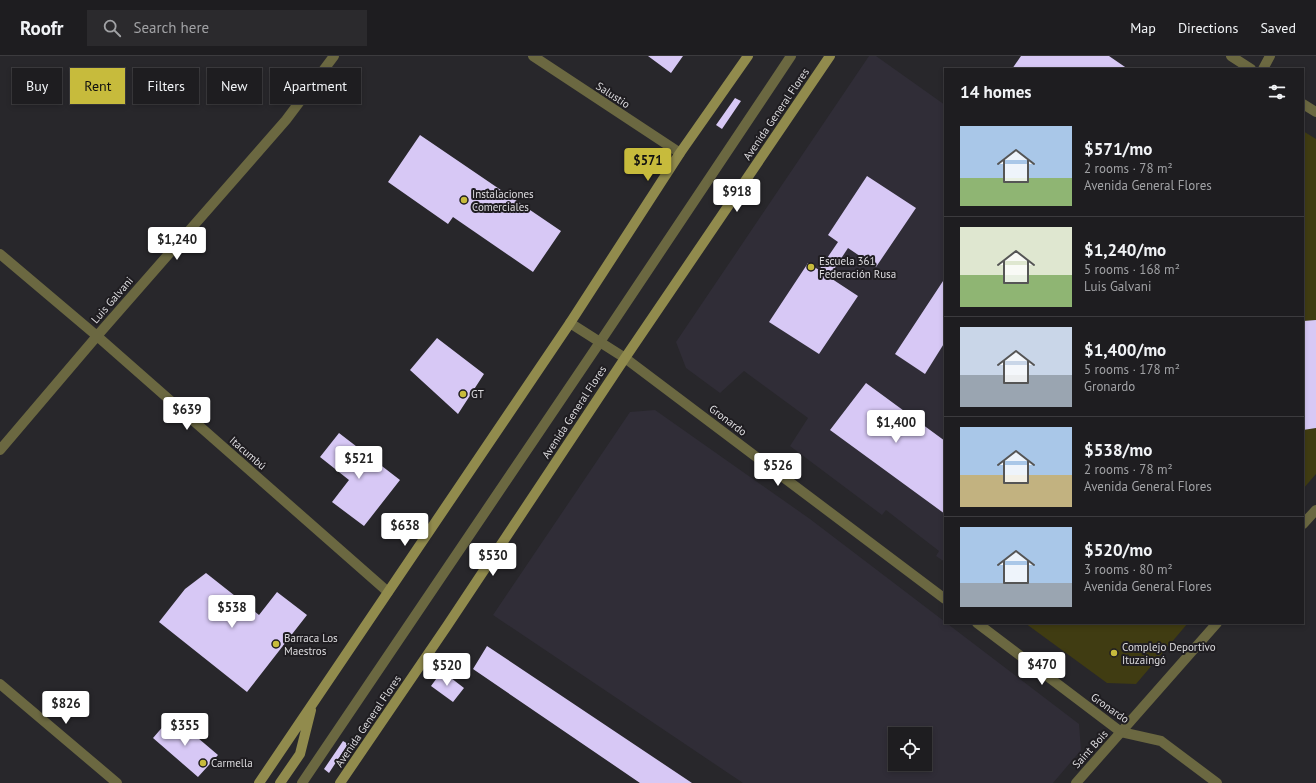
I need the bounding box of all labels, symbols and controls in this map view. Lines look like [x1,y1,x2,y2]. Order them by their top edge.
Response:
search box [87,10,367,46]
text: Roofr [20,16,63,40]
icon: search [101,17,123,39]
text: Search here [133,18,209,37]
text: Map [1130,19,1156,37]
text: Directions [1178,19,1238,37]
text: Saved [1260,19,1296,37]
street label: Avenida General Flores [740,65,812,163]
chip: Buy [12,68,62,104]
chip: Rent [70,68,125,104]
chip: Filters [133,68,199,104]
chip: New [207,68,262,104]
chip: Apartment [270,68,361,104]
street label: Salustio [593,79,633,111]
text: 14 homes [960,81,1031,103]
icon: filters [1266,81,1288,103]
text: $571/mo [1084,138,1152,160]
icon: home [992,142,1040,190]
pin: $571 [624,148,672,182]
text: $571 [633,152,663,169]
text: 2 rooms · 78 m² [1084,160,1173,177]
text: Avenida General Flores [1084,177,1212,194]
pin: $918 [713,179,761,213]
text: $918 [722,183,752,200]
place label: Instalaciones Comerciales [472,187,534,214]
marker: Instalaciones Comerciales [459,195,469,205]
pin: $1,240 [144,227,210,261]
text: $1,240 [157,231,197,248]
text: $1,240/mo [1084,239,1166,261]
icon: home [992,243,1040,291]
place label: Escuela 361 Federación Rusa [819,254,896,281]
text: 5 rooms · 168 m² [1084,261,1180,278]
marker: Escuela 361 Federación Rusa [806,262,816,272]
street label: Luis Galvani [88,274,136,326]
text: Luis Galvani [1084,278,1151,295]
text: $1,400/mo [1084,339,1166,361]
icon: home [992,343,1040,391]
text: 5 rooms · 178 m² [1084,361,1180,378]
street label: Avenida General Flores [539,363,610,461]
text: Gronardo [1084,378,1135,395]
place label: GT [471,387,484,401]
marker: GT [458,389,468,399]
pin: $639 [163,397,211,431]
text: $639 [172,401,202,418]
street label: Gronardo [706,401,750,439]
pin: $1,400 [863,410,929,444]
text: $1,400 [876,414,916,431]
street label: Itacumbú [227,433,269,473]
text: $538/mo [1084,439,1152,461]
icon: home [992,443,1040,491]
pin: $521 [335,446,383,480]
text: $521 [344,450,374,467]
pin: $526 [754,453,802,487]
text: $526 [763,457,793,474]
text: 2 rooms · 78 m² [1084,461,1173,478]
text: Avenida General Flores [1084,478,1212,495]
pin: $638 [381,513,429,547]
text: $638 [390,517,420,534]
text: $520/mo [1084,539,1152,561]
pin: $530 [469,543,517,577]
icon: home [992,543,1040,591]
text: $530 [478,547,508,564]
text: 3 rooms · 80 m² [1084,561,1173,578]
text: Avenida General Flores [1084,578,1212,595]
pin: $538 [208,595,256,629]
text: $538 [217,599,247,616]
place label: Barraca Los Maestros [284,631,338,658]
marker: Barraca Los Maestros [271,639,281,649]
place label: Complejo Deportivo Ituzaingó [1122,640,1216,667]
marker: Complejo Deportivo Ituzaingó [1109,648,1119,658]
pin: $470 [1018,652,1066,686]
pin: $520 [423,653,471,687]
text: $470 [1027,656,1057,673]
text: $520 [432,657,462,674]
street label: Avenida General Flores [332,672,404,770]
street label: Gronardo [1088,690,1132,726]
pin: $826 [42,691,90,725]
text: $826 [51,695,81,712]
pin: $355 [161,713,209,747]
text: $355 [170,717,200,734]
map controls [888,727,932,771]
button: locate [888,727,932,771]
street label: Saint Bois [1069,727,1111,771]
place label: Carmella [211,756,253,770]
marker: Carmella [198,758,208,768]

